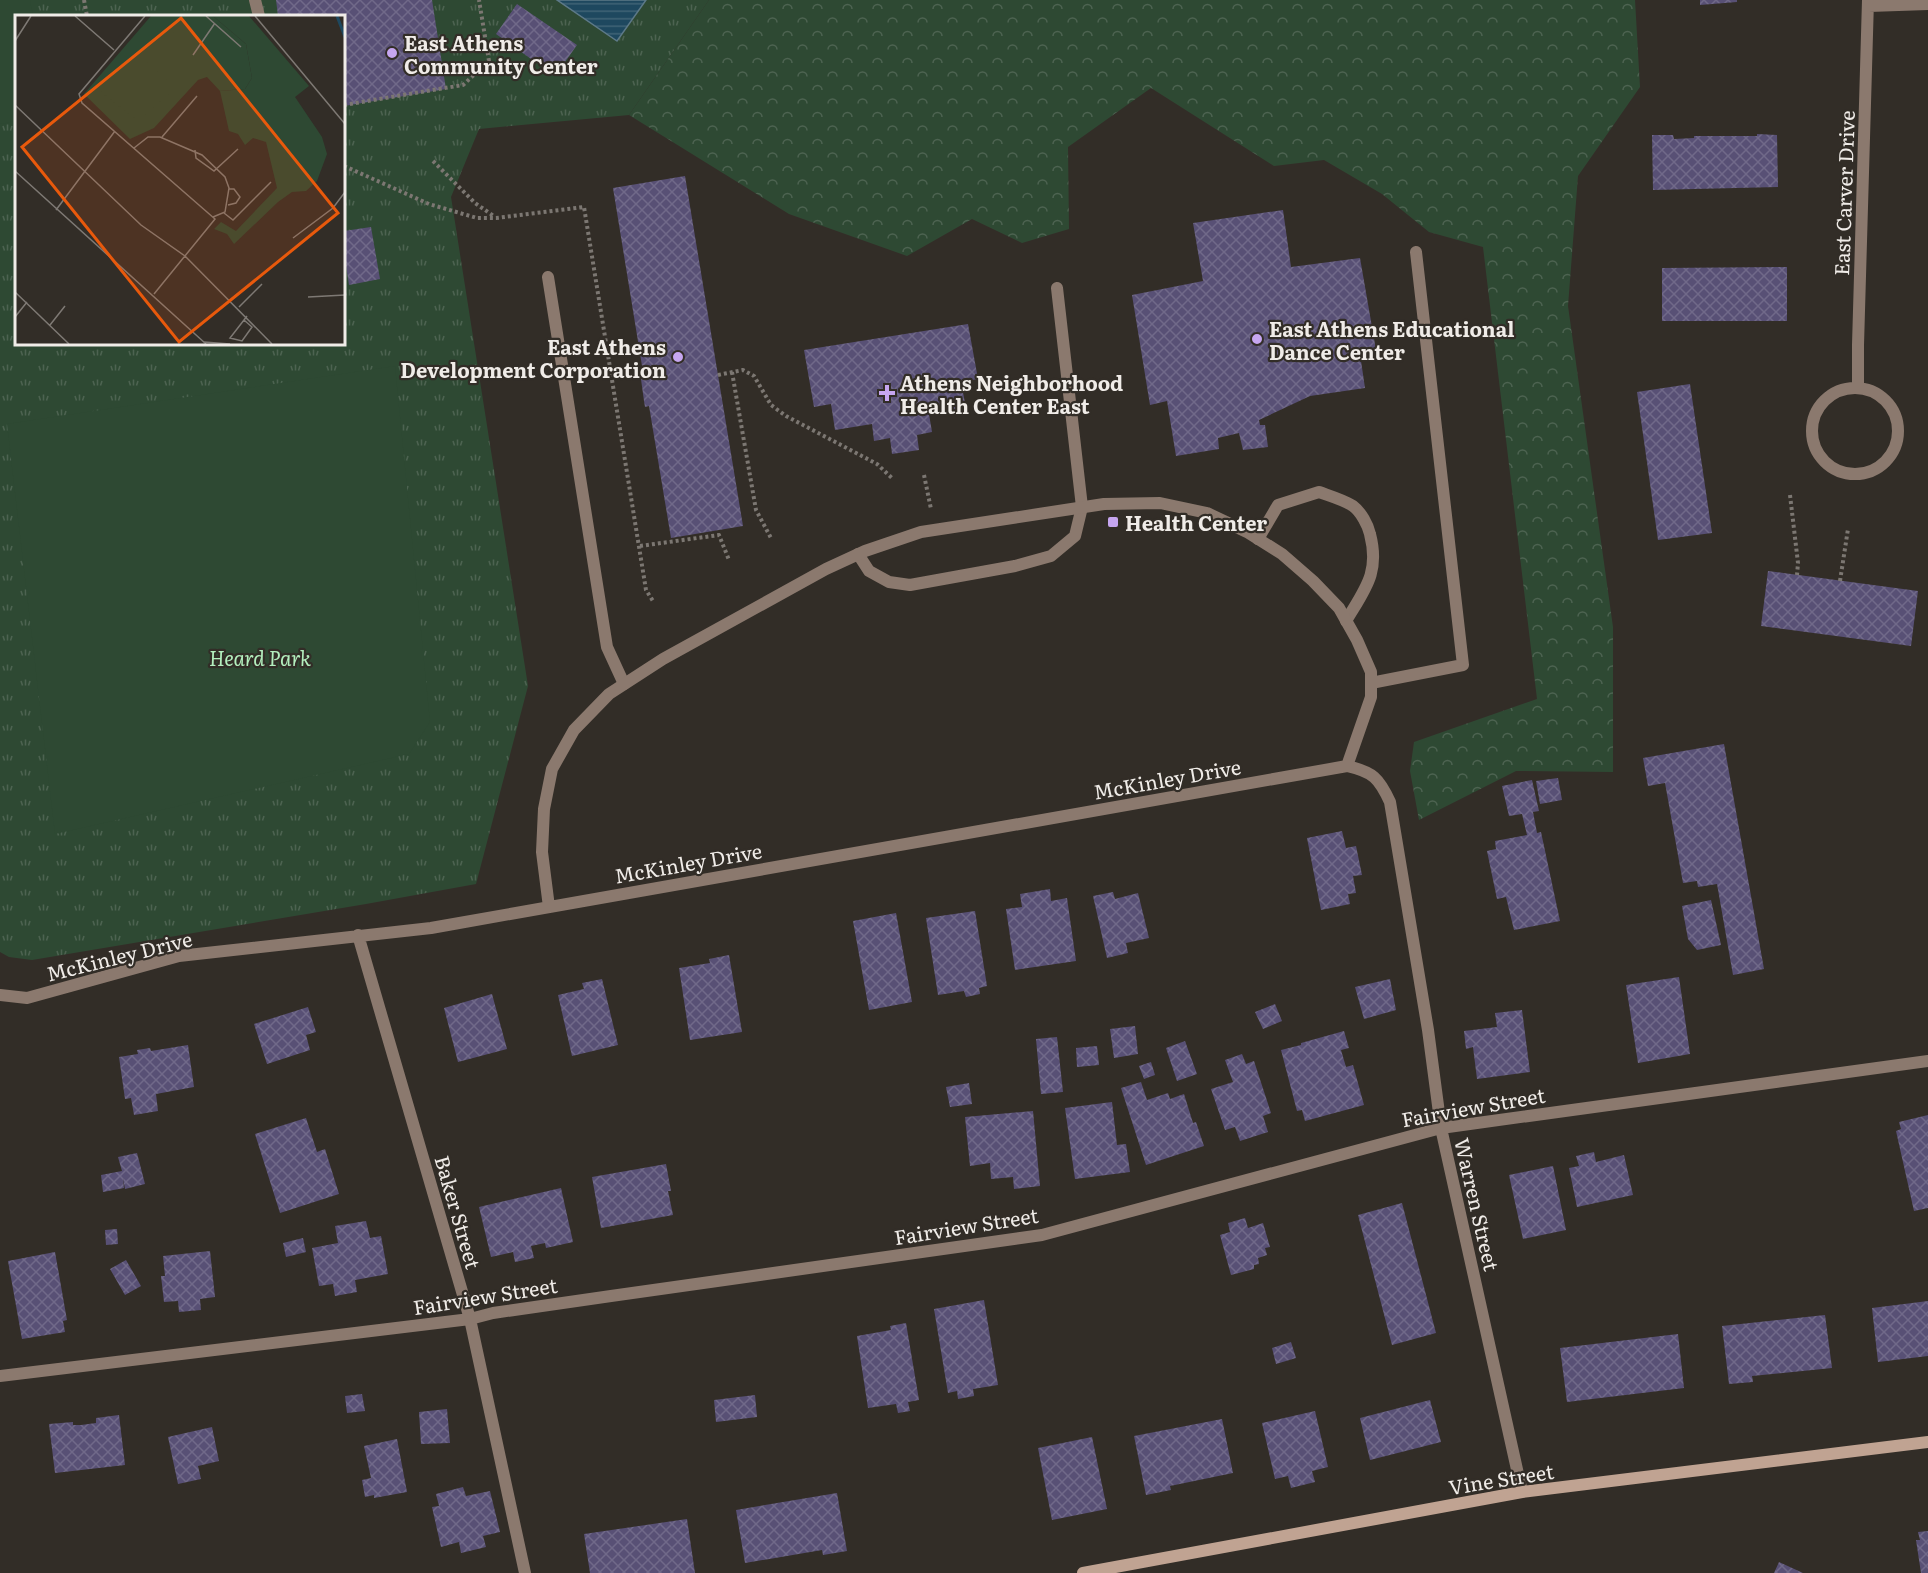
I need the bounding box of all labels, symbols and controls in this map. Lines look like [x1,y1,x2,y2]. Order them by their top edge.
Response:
inset map [15,15,345,345]
place label: East Athens Community Center [404,27,598,80]
marker: East Athens Community Center [385,46,399,60]
street label: East Carver Drive [1825,110,1861,276]
place label: East Athens Educational Dance Center [1269,313,1515,366]
place label: East Athens Development Corporation [400,331,666,384]
marker: East Athens Educational Dance Center [1250,332,1264,346]
marker: East Athens Development Corporation [671,350,685,364]
place label: Athens Neighborhood Health Center East [900,367,1123,420]
marker: Athens Neighborhood Health Center East [878,384,896,402]
place label: Health Center [1125,507,1267,537]
marker: Health Center [1106,515,1120,529]
park label: Heard Park [209,642,311,672]
street label: McKinley Drive [1091,750,1243,806]
street label: McKinley Drive [612,834,764,890]
street label: McKinley Drive [43,922,195,988]
street label: Fairview Street [1399,1079,1547,1133]
street label: Warren Street [1448,1135,1508,1273]
street label: Baker Street [428,1152,490,1272]
street label: Fairview Street [892,1199,1040,1251]
street label: Fairview Street [411,1269,559,1321]
street label: Vine Street [1446,1455,1556,1501]

